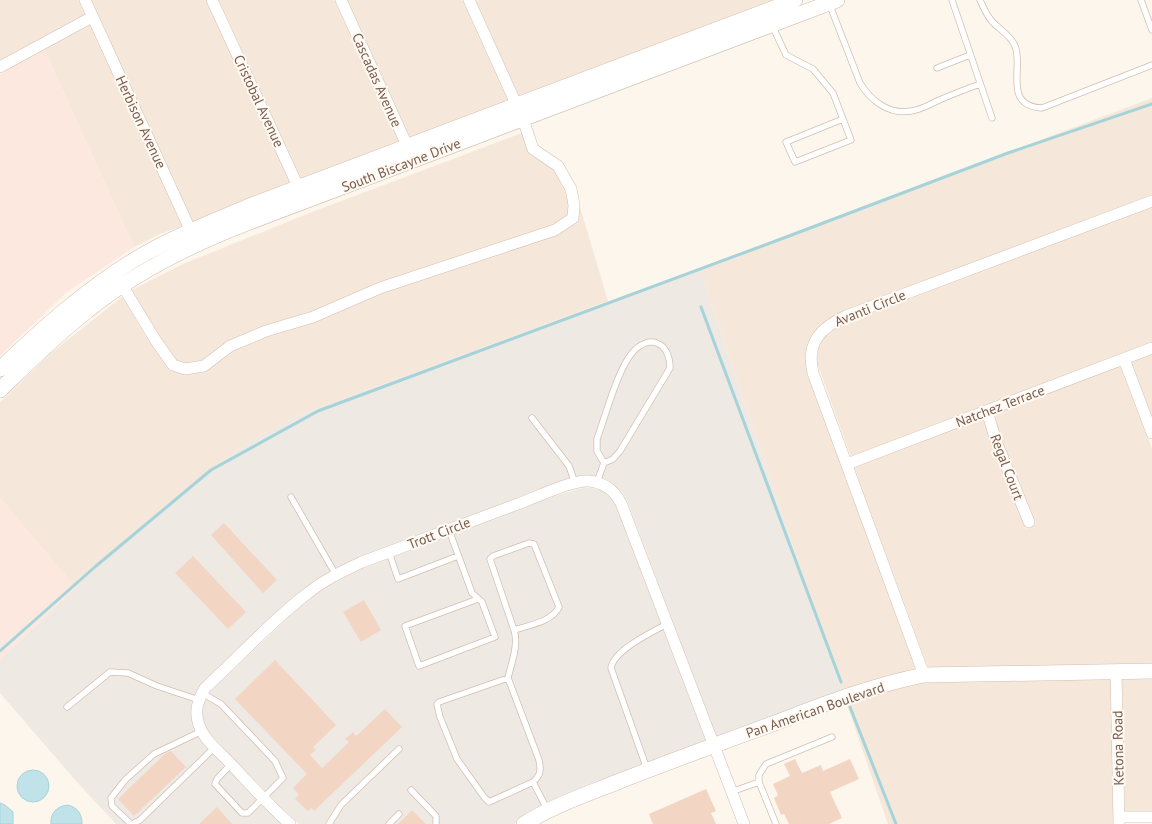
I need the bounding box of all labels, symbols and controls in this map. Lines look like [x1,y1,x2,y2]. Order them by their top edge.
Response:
street label: Cascadas Avenue [348,30,406,130]
street label: Cristobal Avenue [230,52,288,150]
street label: Herbison Avenue [112,73,170,171]
street label: South Biscayne Drive [339,134,463,196]
street label: Avanti Circle [832,286,908,330]
street label: Natchez Terrace [953,381,1047,431]
street label: Regal Court [986,431,1028,503]
street label: Trott Circle [405,513,473,553]
street label: Pan American Boulevard [743,678,887,742]
street label: Ketona Road [1108,710,1128,786]

